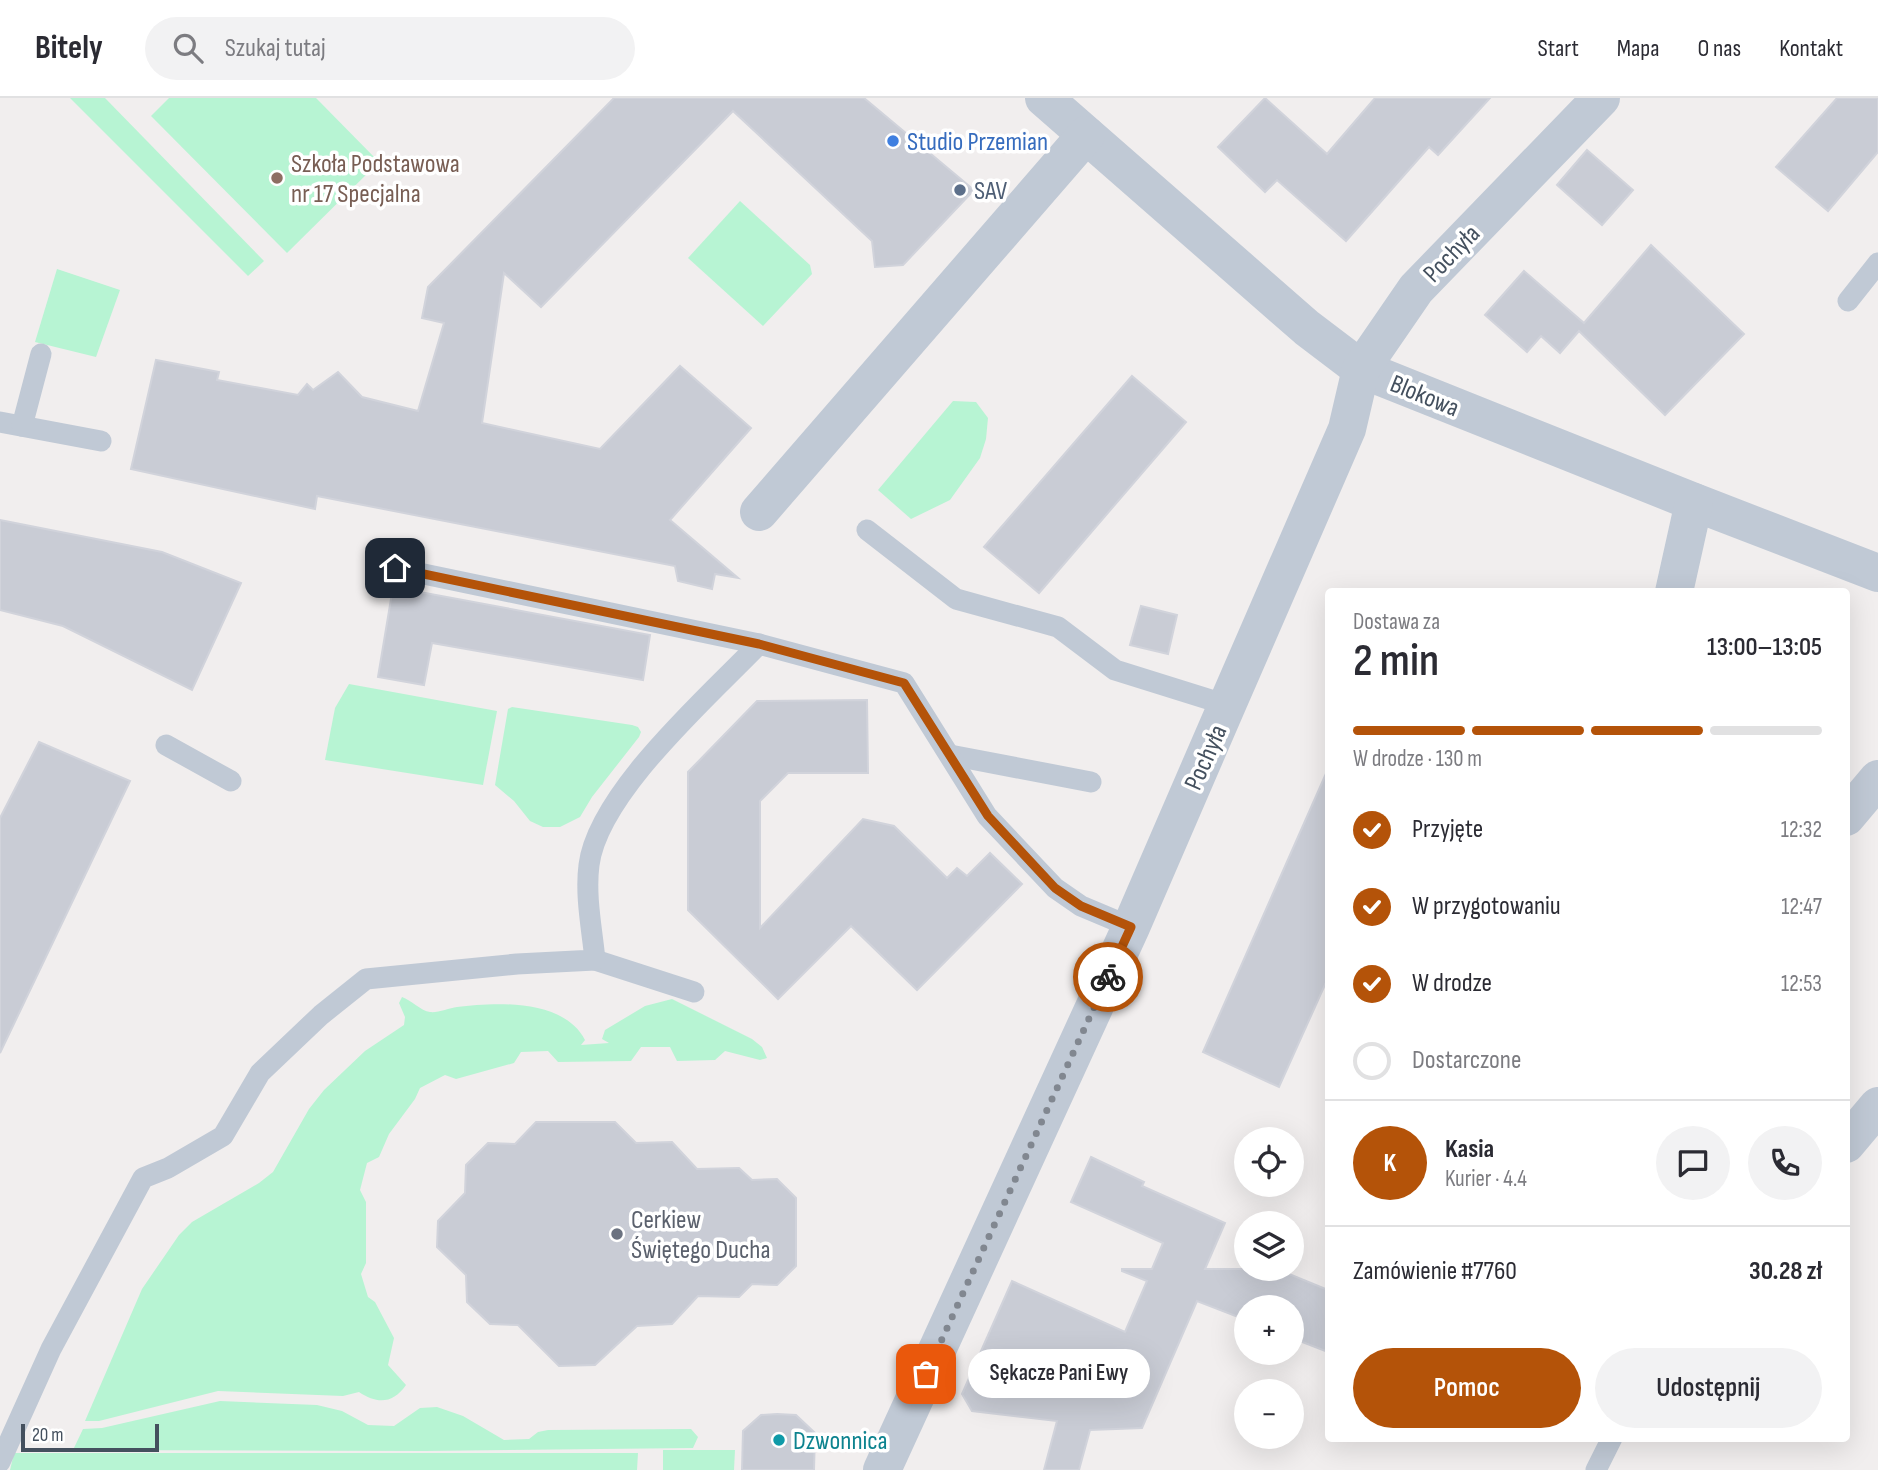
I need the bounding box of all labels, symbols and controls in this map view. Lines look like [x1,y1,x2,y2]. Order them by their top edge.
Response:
search box [145,17,635,80]
text: Bitely [35,28,103,68]
icon: search [169,29,207,67]
text: Szukaj tutaj [225,33,326,64]
text: Start [1538,34,1579,63]
text: Mapa [1617,34,1659,63]
text: O nas [1697,34,1741,63]
text: Kontakt [1779,34,1843,63]
place label: Studio Przemian [907,127,1048,158]
marker: Studio Przemian [885,133,901,149]
place label: Szkoła Podstawowa nr 17 Specjalna [291,149,460,210]
marker: Szkoła Podstawowa nr 17 Specjalna [269,170,285,186]
place label: SAV [974,176,1008,207]
marker: SAV [952,182,968,198]
street label: Pochyła [1417,219,1487,289]
street label: Blokowa [1385,369,1463,424]
pin [365,538,425,598]
icon: home [376,549,414,587]
text: Dostawa za [1353,608,1440,636]
text: 13:00–13:05 [1707,632,1822,663]
text: 2 min [1353,634,1439,689]
street label: Pochyła [1178,720,1234,795]
text: W drodze · 130 m [1353,745,1482,773]
icon: check [1353,811,1391,849]
text: Przyjęte [1412,814,1483,845]
text: 12:32 [1781,816,1822,844]
icon: check [1353,888,1391,926]
text: W przygotowaniu [1412,891,1561,922]
text: 12:47 [1781,893,1822,921]
courier [1073,942,1143,1012]
icon: bike [1089,958,1127,996]
icon: check [1353,965,1391,1003]
text: W drodze [1412,968,1492,999]
text: 12:53 [1781,970,1822,998]
text: Dostarczone [1412,1045,1521,1076]
button: chat [1656,1126,1730,1200]
button: phone [1748,1126,1822,1200]
map controls [1234,1127,1304,1449]
button: locate [1234,1127,1304,1197]
text: Kasia [1445,1134,1494,1165]
text: K [1384,1148,1396,1179]
text: Kurier · 4.4 [1445,1165,1527,1193]
place label: Cerkiew Świętego Ducha [631,1205,771,1266]
button: layers [1234,1211,1304,1281]
marker: Cerkiew Świętego Ducha [609,1226,625,1242]
text: Zamówienie #7760 [1353,1256,1517,1287]
text: 30.28 zł [1749,1256,1822,1287]
button: + [1234,1295,1304,1365]
pin [896,1344,956,1404]
button: Pomoc [1353,1348,1581,1428]
button: Udostępnij [1595,1348,1822,1428]
callout: Sękacze Pani Ewy [968,1350,1150,1398]
icon: bag [907,1355,945,1393]
text: Sękacze Pani Ewy [990,1359,1128,1387]
button: − [1234,1379,1304,1449]
scale bar [21,1421,159,1453]
text: 20 m [32,1424,64,1447]
place label: Dzwonnica [793,1426,887,1457]
marker: Dzwonnica [771,1432,787,1448]

